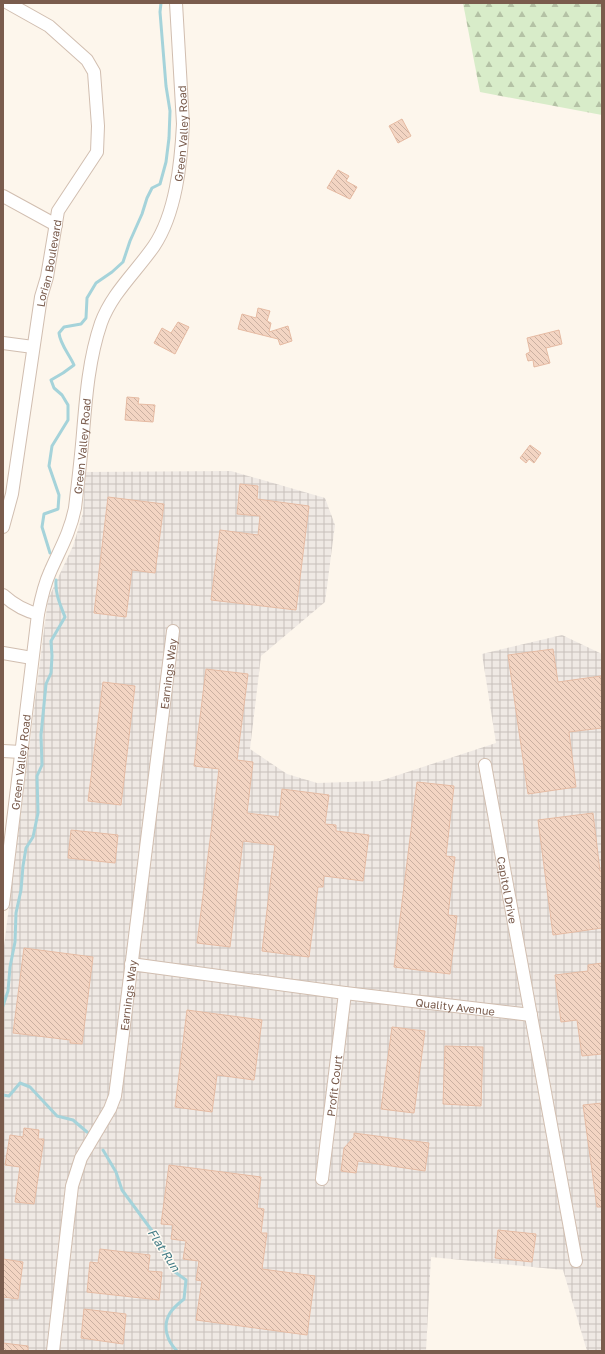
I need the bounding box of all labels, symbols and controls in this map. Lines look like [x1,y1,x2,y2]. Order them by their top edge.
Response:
street label: Green Valley Road [171,85,190,182]
street label: Lorian Boulevard [33,218,63,308]
street label: Green Valley Road [70,398,93,495]
street label: Earnings Way [157,637,179,710]
street label: Green Valley Road [8,713,32,811]
street label: Capitol Drive [495,855,520,925]
street label: Earnings Way [117,959,139,1031]
street label: Quality Avenue [415,995,496,1017]
street label: Profit Court [323,1054,344,1117]
water label: Flat Run [145,1226,184,1275]

